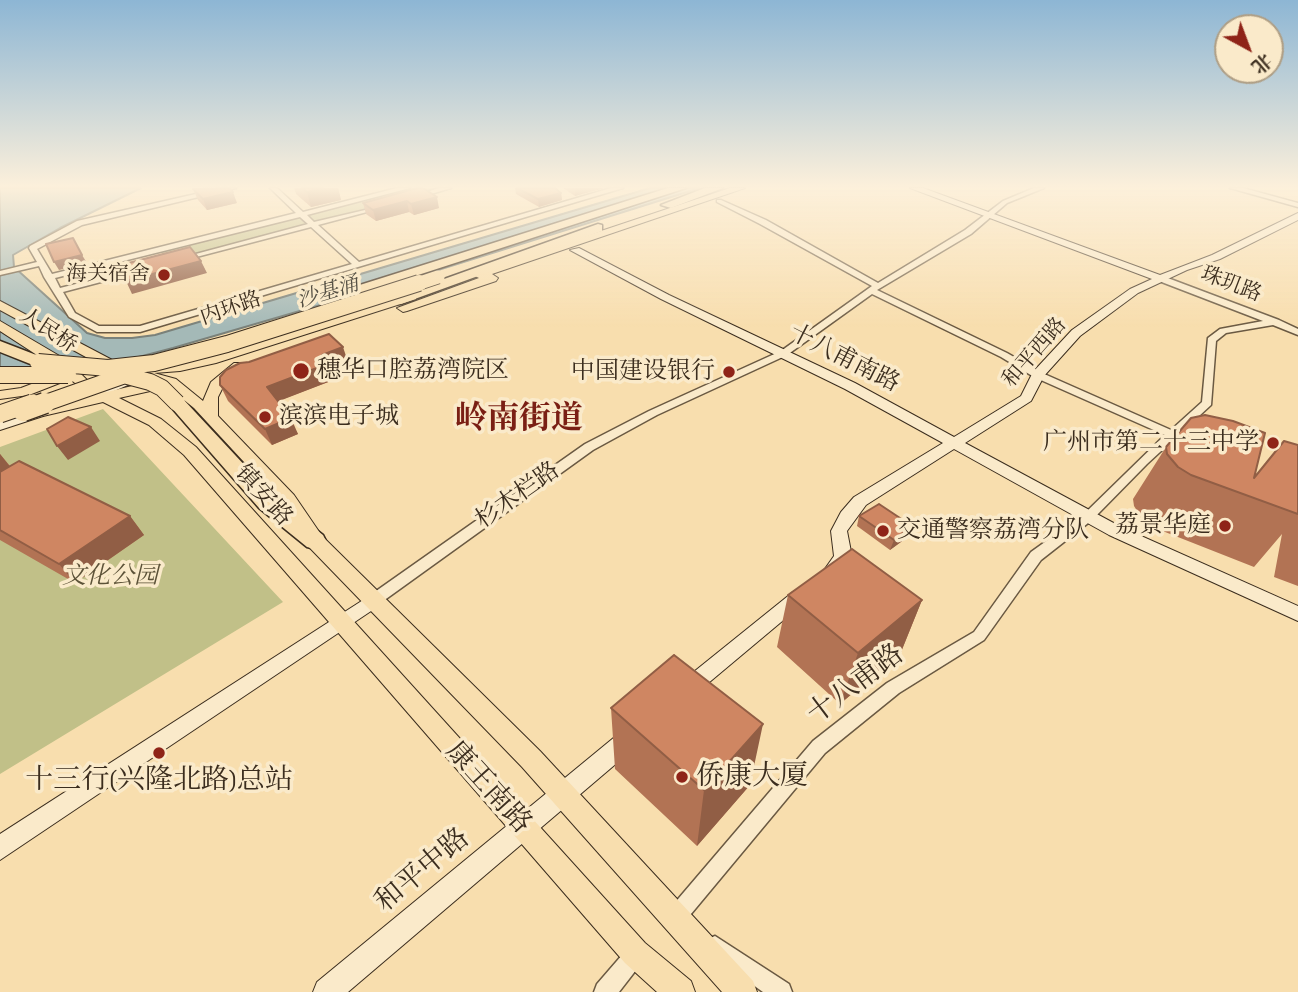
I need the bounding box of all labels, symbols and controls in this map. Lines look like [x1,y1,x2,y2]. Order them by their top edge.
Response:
north arrow [1214,14,1284,84]
text: 北 [1246,47,1277,79]
place label: 海关宿舍 [66,262,150,288]
street label: 珠玑路 [1197,262,1265,308]
marker: 海关宿舍 [156,267,172,283]
water label: 沙基涌 [294,272,362,314]
street label: 内环路 [197,287,265,331]
street label: 人民桥 [15,303,81,359]
street label: 和平西路 [998,313,1072,393]
street label: 十八甫南路 [784,319,904,399]
place label: 穗华口腔荔湾院区 [317,357,509,385]
place label: 中国建设银行 [571,358,715,386]
marker: 穗华口腔荔湾院区 [291,361,311,381]
marker: 中国建设银行 [721,364,737,380]
district label: 岭南街道 [455,401,583,439]
place label: 滨滨电子城 [279,403,399,431]
marker: 滨滨电子城 [257,409,273,425]
place label: 广州市第二十三中学 [1043,429,1259,457]
marker: 广州市第二十三中学 [1265,435,1281,451]
street label: 杉木栏路 [470,457,566,535]
street label: 镇安路 [228,460,298,532]
place label: 荔景华庭 [1115,512,1211,540]
place label: 交通警察荔湾分队 [897,517,1089,545]
marker: 荔景华庭 [1217,518,1233,534]
marker: 交通警察荔湾分队 [875,523,891,539]
park label: 文化公园 [62,563,158,591]
street label: 十八甫路 [801,638,911,732]
street label: 康王南路 [438,735,538,841]
marker: 十三行(兴隆北路)总站 [151,745,167,761]
place label: 侨康大厦 [696,760,808,794]
place label: 十三行(兴隆北路)总站 [25,764,293,798]
marker: 侨康大厦 [674,769,690,785]
street label: 和平中路 [369,822,477,920]

